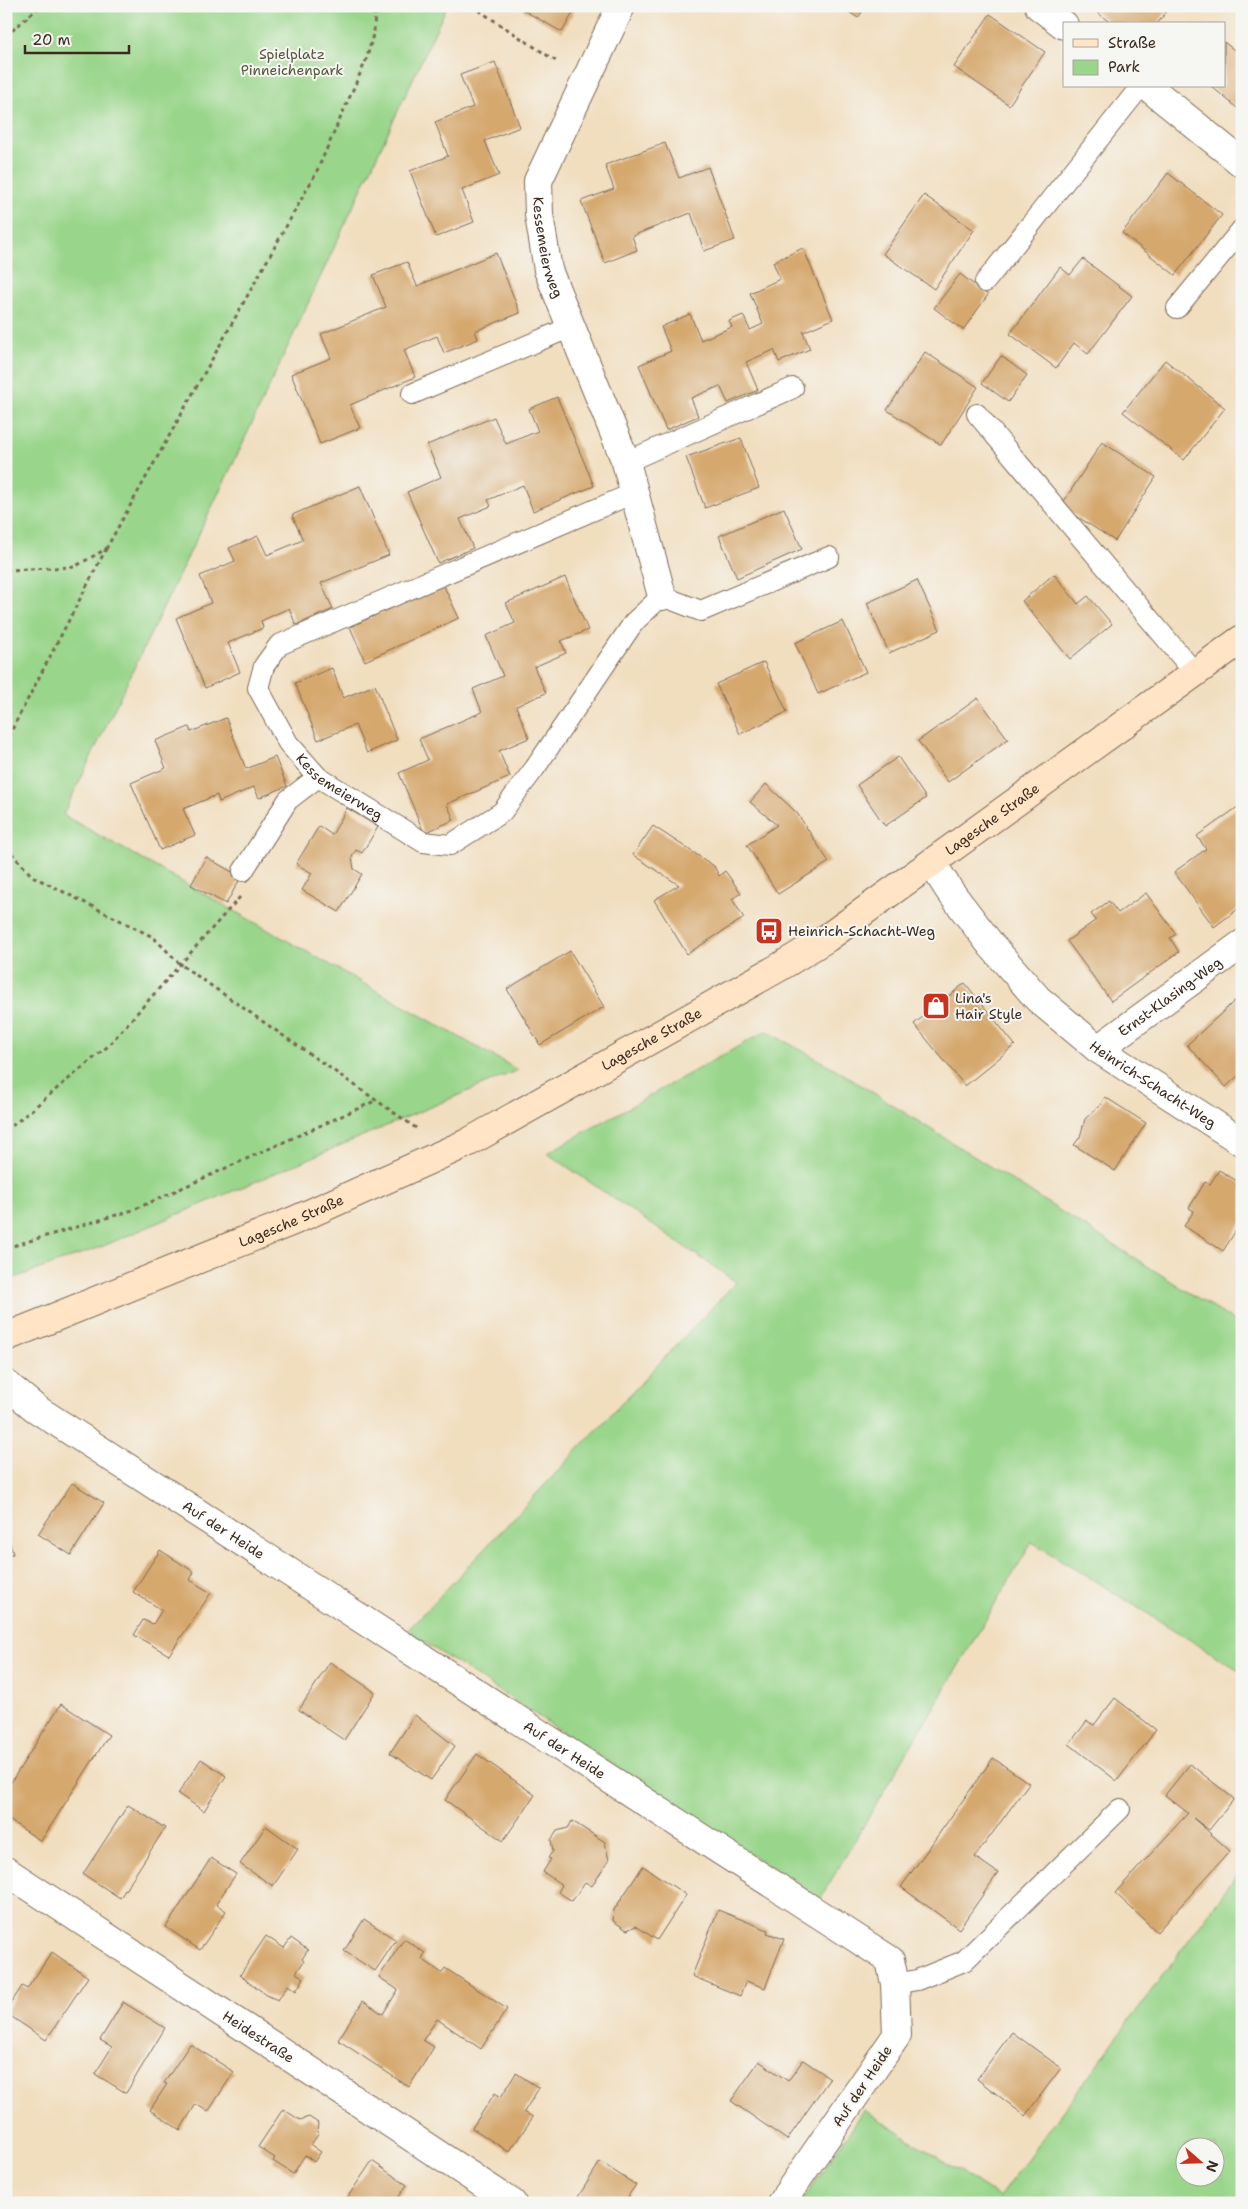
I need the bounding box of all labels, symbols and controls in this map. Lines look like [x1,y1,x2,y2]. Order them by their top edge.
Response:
scale bar [25,22,129,54]
legend [1063,22,1226,88]
text: 20 m [32,30,71,50]
text: Straße [1108,33,1156,53]
park label: Spielplatz Pinneichenpark [241,45,343,79]
text: Park [1108,57,1140,77]
street label: Kessemeierweg [529,196,567,300]
street label: Kessemeierweg [292,750,386,824]
street label: Lagesche Straße [941,779,1043,859]
bus stop icon: Heinrich-Schacht-Weg [754,916,784,946]
place label: Heinrich-Schacht-Weg [788,922,935,940]
street label: Ernst-Klasing-Weg [1115,953,1225,1040]
place label: Lina's Hair Style [955,989,1022,1023]
shop icon: Lina's Hair Style [921,991,951,1021]
street label: Lagesche Straße [598,1004,705,1075]
street label: Heinrich-Schacht-Weg [1086,1037,1220,1132]
street label: Lagesche Straße [236,1190,347,1251]
street label: Auf der Heide [179,1497,268,1563]
street label: Auf der Heide [520,1717,609,1783]
street label: Heidestraße [219,2007,298,2067]
street label: Auf der Heide [828,2042,896,2130]
north arrow [1176,2136,1226,2186]
text: N [1202,2158,1223,2175]

